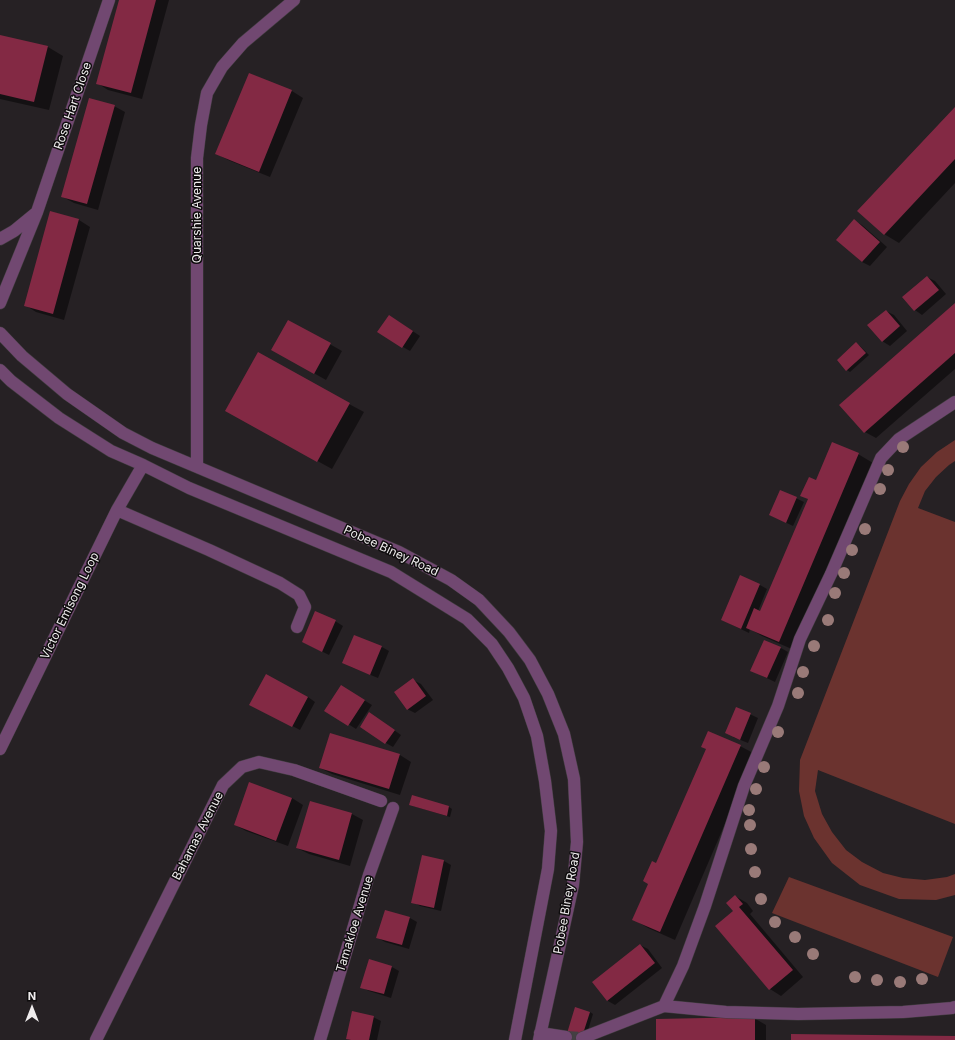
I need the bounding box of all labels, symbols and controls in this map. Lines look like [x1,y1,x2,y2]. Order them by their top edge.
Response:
street label: Rose Hart Close [51,60,95,152]
street label: Quarshie Avenue [190,167,204,263]
street label: Pobee Biney Road [341,523,441,579]
street label: Victor Emisong Loop [38,550,102,662]
street label: Bahamas Avenue [169,789,227,883]
street label: Pobee Biney Road [551,851,583,955]
street label: Tamakloe Avenue [333,874,377,974]
north arrow [12,988,52,1028]
text: N [28,989,36,1003]

